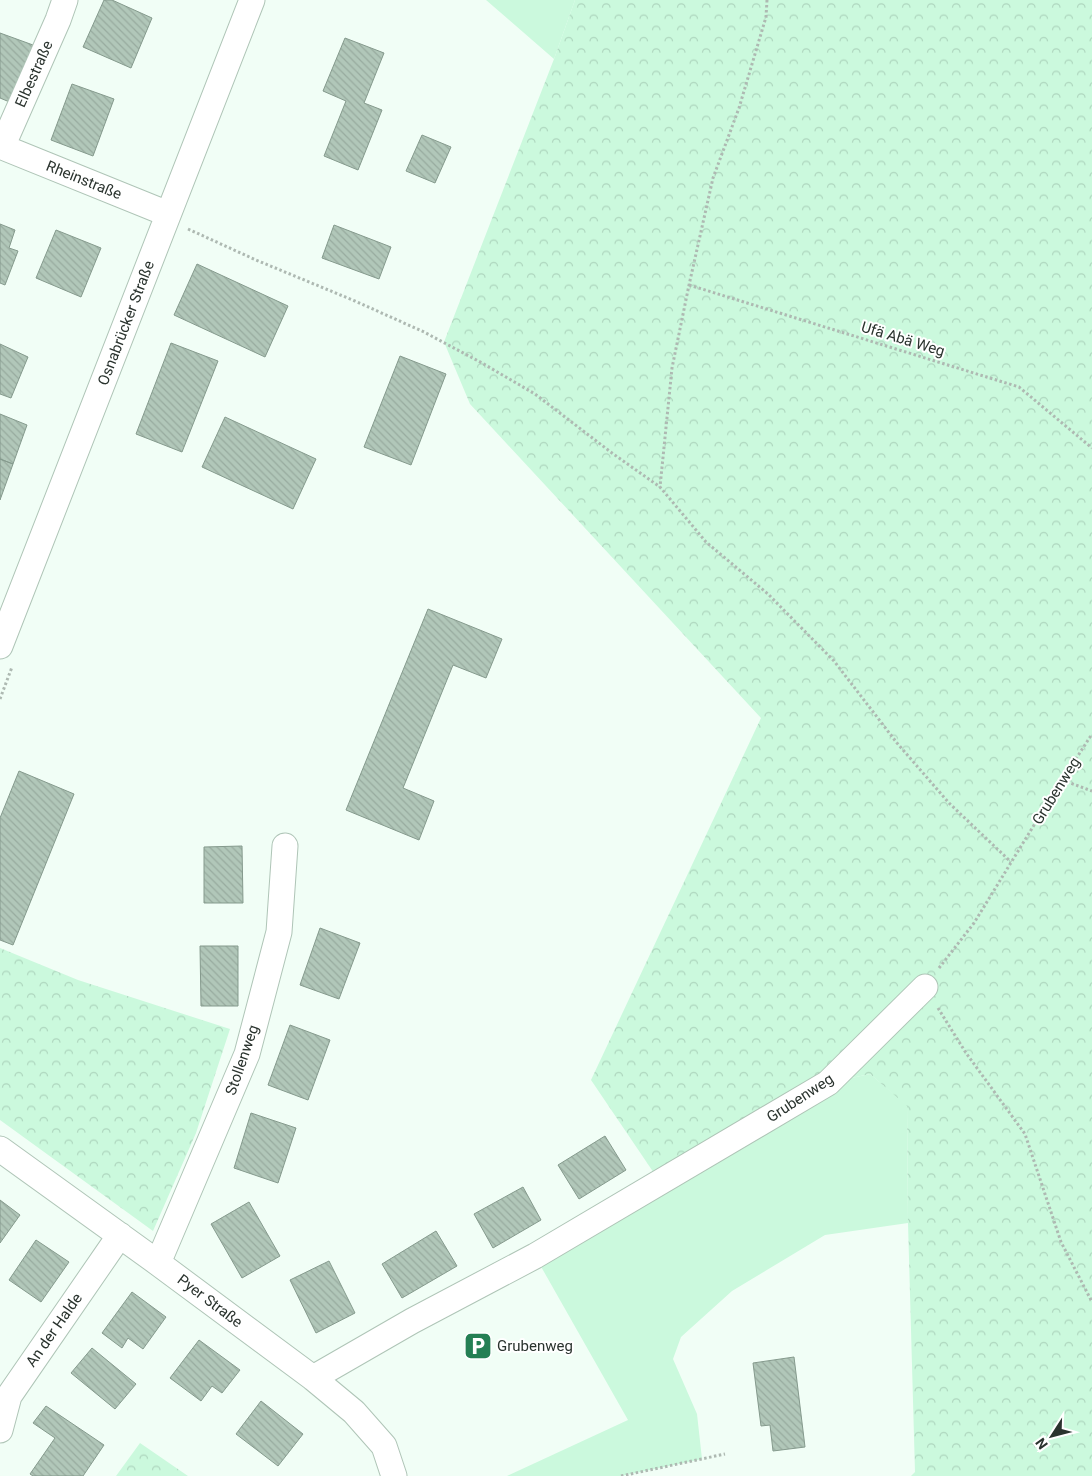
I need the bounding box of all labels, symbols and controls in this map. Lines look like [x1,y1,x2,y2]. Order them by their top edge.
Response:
street label: Elbestraße [11,38,57,110]
street label: Rheinstraße [44,157,124,203]
street label: Osnabrücker Straße [94,258,158,388]
street label: Ufä Abä Weg [859,318,947,360]
street label: Grubenweg [1028,754,1084,828]
street label: Stollenweg [222,1022,262,1098]
street label: Grubenweg [763,1070,837,1126]
street label: Pyer Straße [174,1271,246,1331]
street label: An der Halde [22,1290,86,1370]
parking icon: Grubenweg [463,1331,493,1361]
place label: Grubenweg [497,1337,573,1355]
north arrow [1027,1411,1077,1461]
text: N [1032,1435,1051,1452]

